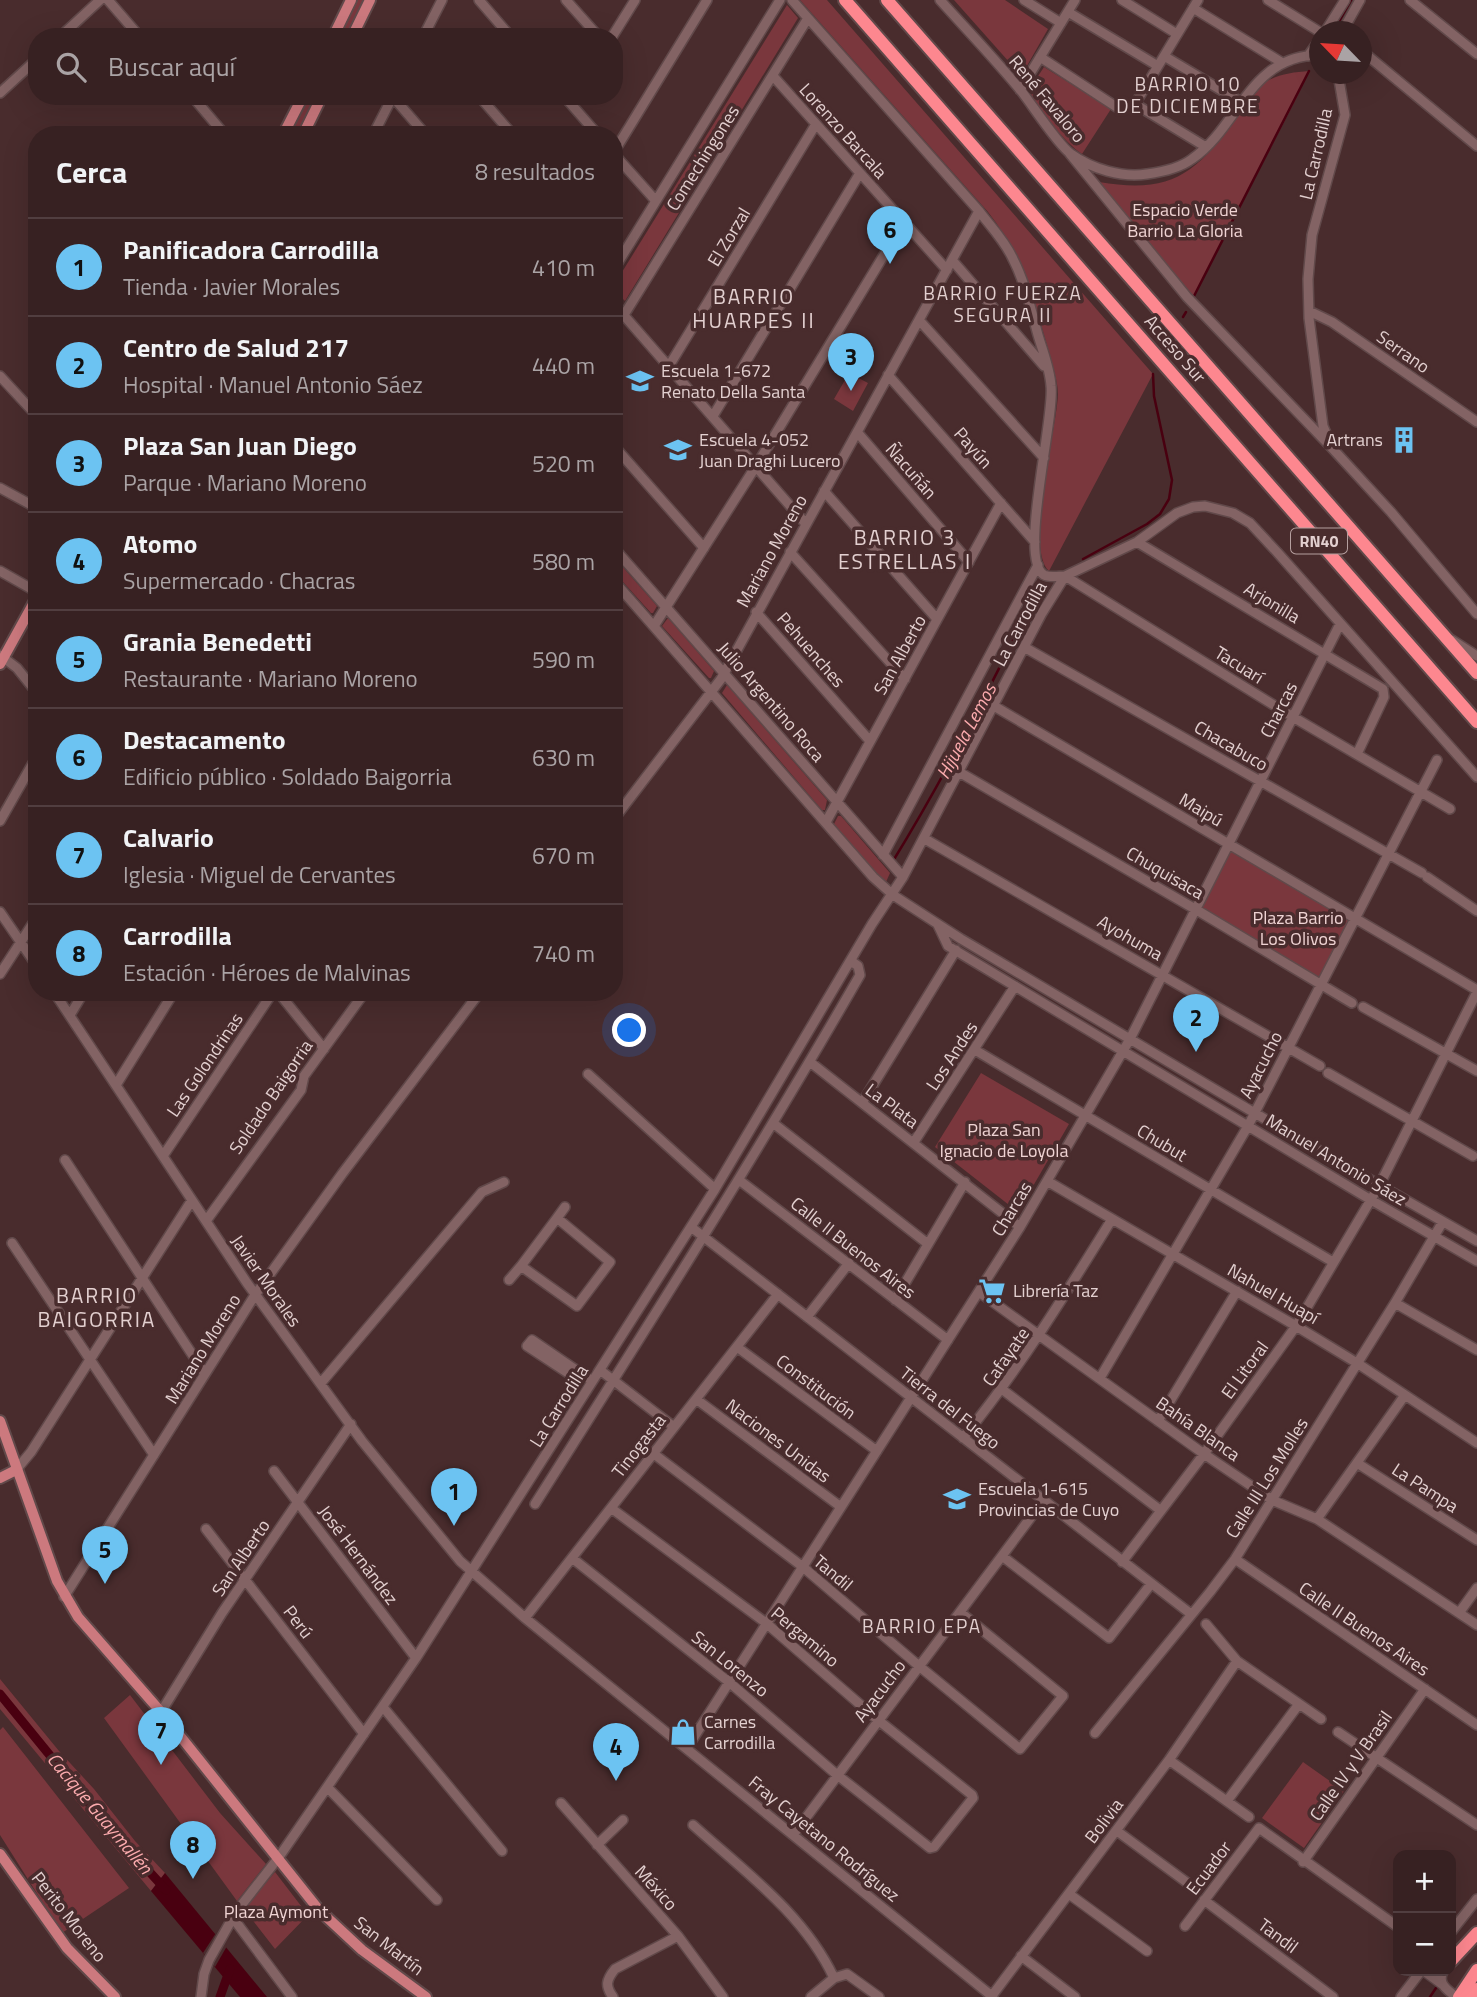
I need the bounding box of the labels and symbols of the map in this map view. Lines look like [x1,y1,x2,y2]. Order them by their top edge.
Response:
north arrow [1309,21,1372,84]
street label: René Favaloro [1003,49,1092,148]
district label: BARRIO 10 DE DICIEMBRE [1116,69,1260,120]
street label: Lorenzo Barcala [793,77,894,185]
street label: Comechingones [659,100,746,216]
street label: La Carrodilla [1292,106,1339,202]
park label: Espacio Verde Barrio La Gloria [1127,196,1243,244]
street label: El Zorzal [700,202,757,271]
pin: 6 [867,206,913,264]
district label: BARRIO FUERZA SEGURA II [923,278,1083,329]
district label: BARRIO HUARPES II [692,280,816,336]
street label: Acceso Sur [1138,309,1213,389]
street label: Serrano [1371,323,1435,380]
pin: 3 [828,333,874,391]
place label: Escuela 1-672 Renato Della Santa [661,357,805,405]
school or university icon: Escuela 1-672 Renato Della Santa [625,366,655,396]
street label: Payún [948,421,999,474]
building icon: Artrans [1389,425,1419,455]
place label: Escuela 4-052 Juan Draghi Lucero [699,426,841,474]
place label: Artrans [1326,426,1383,453]
school or university icon: Escuela 4-052 Juan Draghi Lucero [663,435,693,465]
street label: Ñacuñán [879,437,944,505]
street label: Mariano Moreno [729,489,814,612]
district label: BARRIO 3 ESTRELLAS I [838,521,972,577]
road number: RN40 [1291,528,1347,554]
street label: Arjonilla [1239,575,1306,630]
street label: La Carrodilla [986,576,1053,671]
street label: Pehuenches [771,606,852,693]
street label: San Alberto [866,610,933,700]
street label: Julio Argentino Roca [711,636,831,768]
street label: Tacuarí [1209,639,1271,691]
water label: Hijuela Lemos [928,676,1004,784]
street label: Charcas [1253,677,1304,743]
street label: Chacabuco [1189,713,1273,778]
street label: Maipú [1174,786,1228,833]
street label: Chuquisaca [1121,839,1209,906]
park label: Plaza Barrio Los Olivos [1252,904,1344,952]
street label: Ayohuma [1092,908,1168,967]
pin: 2 [1173,994,1219,1052]
street label: Las Golondrinas [160,1007,250,1122]
your location [612,1013,646,1047]
street label: Los Andes [919,1016,984,1096]
street label: Ayacucho [1232,1026,1289,1103]
street label: Soldado Baigorria [222,1034,319,1159]
street label: La Plata [860,1077,925,1135]
street label: Manuel Antonio Sáez [1261,1107,1412,1212]
park label: Plaza San Ignacio de Loyola [939,1116,1069,1164]
street label: Chubut [1132,1117,1193,1168]
street label: Charcas [985,1176,1039,1241]
street label: Calle II Buenos Aires [785,1190,922,1305]
street label: Javier Morales [225,1229,308,1332]
street label: Nahuel Huapí [1222,1256,1326,1332]
supermarket icon: Librería Taz [977,1276,1007,1306]
place label: Librería Taz [1013,1277,1098,1304]
district label: BARRIO BAIGORRIA [38,1279,156,1335]
street label: Mariano Moreno [158,1288,247,1409]
street label: Cafayate [975,1322,1036,1392]
street label: El Litoral [1214,1335,1275,1404]
street label: Constitución [771,1347,862,1426]
street label: La Carrodilla [522,1359,595,1452]
street label: Tierra del Fuego [894,1360,1006,1456]
street label: Bahía Blanca [1151,1390,1246,1468]
street label: Naciones Unidas [720,1392,837,1489]
street label: Tinogasta [605,1408,672,1483]
street label: Calle III Los Molles [1219,1412,1315,1543]
street label: La Pampa [1387,1456,1464,1519]
pin: 1 [431,1468,477,1526]
place label: Escuela 1-615 Provincias de Cuyo [978,1475,1119,1523]
school or university icon: Escuela 1-615 Provincias de Cuyo [942,1484,972,1514]
street label: José Hernández [312,1499,405,1610]
street label: San Alberto [205,1514,276,1602]
pin: 5 [82,1526,128,1584]
street label: Tandil [808,1548,859,1597]
street label: Calle II Buenos Aires [1294,1575,1435,1682]
street label: Perú [277,1599,320,1644]
street label: Pergamino [765,1600,845,1673]
district label: BARRIO EPA [862,1611,982,1640]
street label: San Lorenzo [686,1624,775,1703]
street label: Ayacucho [847,1654,912,1728]
street label: Calle IV y V Brasil [1303,1705,1399,1826]
pin: 7 [138,1707,184,1765]
place label: Carnes Carrodilla [704,1708,775,1756]
shop icon: Carnes Carrodilla [668,1717,698,1747]
pin: 4 [593,1723,639,1781]
water label: Cacique Guaymallén [41,1745,161,1880]
street label: Fray Cayetano Rodríguez [743,1769,906,1908]
street label: Bolivia [1078,1792,1130,1849]
pin: 8 [170,1821,216,1879]
street label: Ecuador [1179,1835,1238,1900]
street label: México [628,1859,684,1917]
street label: Perito Moreno [25,1866,113,1968]
park label: Plaza Aymont [224,1898,329,1925]
street label: San Martín [348,1910,430,1982]
street label: Tandil [1253,1912,1304,1960]

